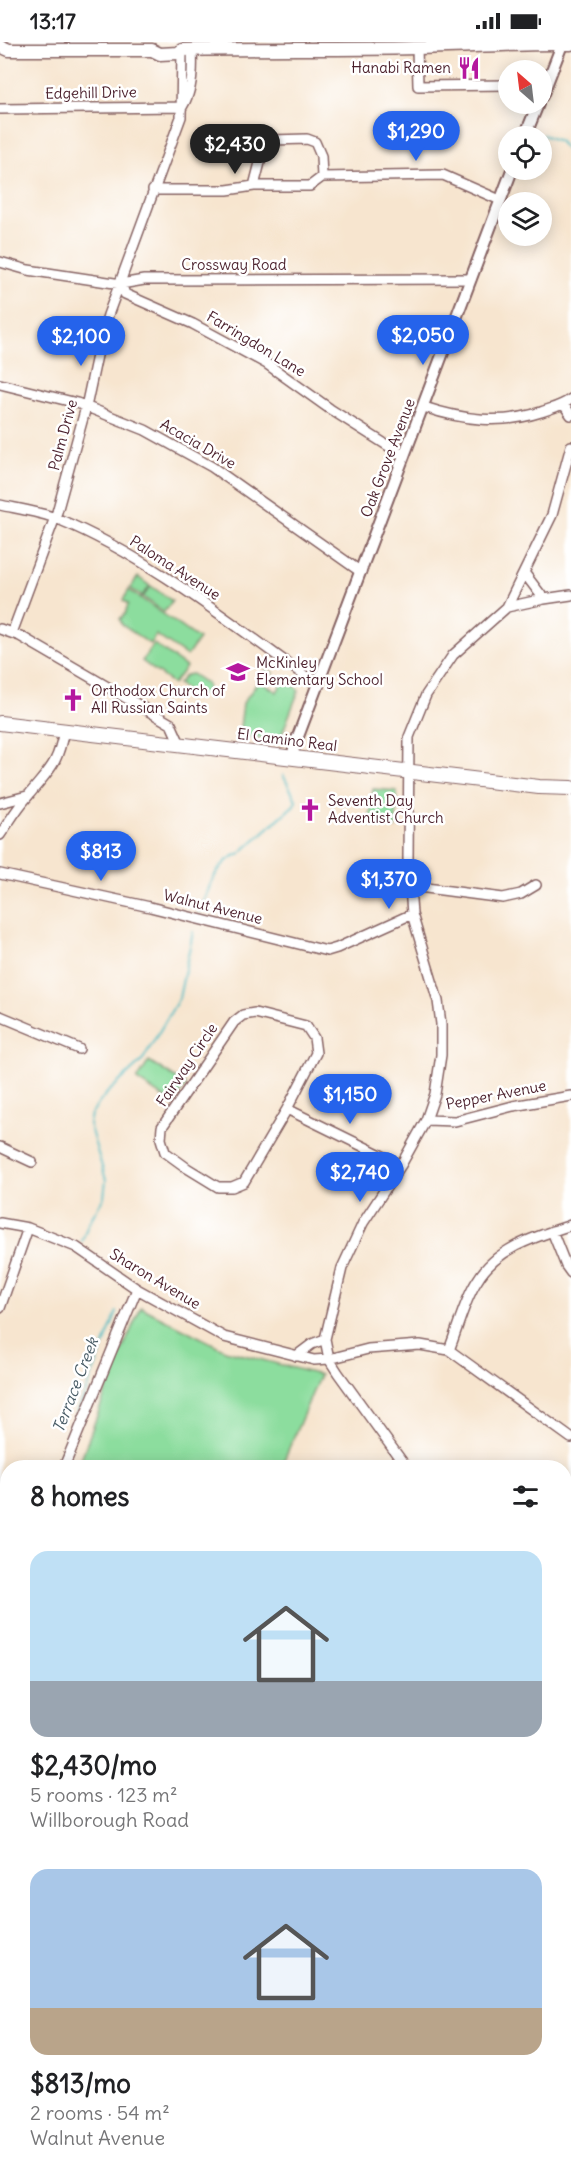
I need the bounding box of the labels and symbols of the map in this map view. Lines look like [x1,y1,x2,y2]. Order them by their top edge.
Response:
restaurant icon: Hanabi Ramen [456,55,482,81]
place label: Hanabi Ramen [351,58,451,77]
north arrow [498,60,552,114]
street label: Edgehill Drive [45,82,137,103]
pin: $1,290 [367,111,465,162]
pin: $2,430 [186,124,284,175]
street label: Crossway Road [181,255,287,274]
street label: Farringdon Lane [203,307,309,381]
pin: $2,050 [374,315,472,366]
pin: $2,100 [32,316,130,367]
street label: Oak Grove Avenue [356,396,419,520]
street label: Palm Drive [44,397,81,472]
street label: Acacia Drive [157,414,239,473]
street label: Paloma Avenue [126,531,224,604]
place label: McKinley Elementary School [256,653,383,689]
school or university icon: McKinley Elementary School [225,659,251,685]
place label: Orthodox Church of All Russian Saints [91,681,226,717]
church icon: Orthodox Church of All Russian Saints [60,687,86,713]
street label: El Camino Real [236,724,338,755]
place label: Seventh Day Adventist Church [328,791,444,827]
church icon: Seventh Day Adventist Church [297,797,323,823]
pin: $813 [65,831,137,882]
pin: $1,370 [340,859,438,910]
street label: Walnut Avenue [162,885,265,928]
street label: Fairway Circle [152,1019,221,1110]
pin: $1,150 [301,1074,399,1125]
street label: Pepper Avenue [444,1075,548,1114]
pin: $2,740 [311,1152,409,1203]
street label: Sharon Avenue [106,1244,204,1313]
water label: Terrace Creek [48,1333,103,1435]

